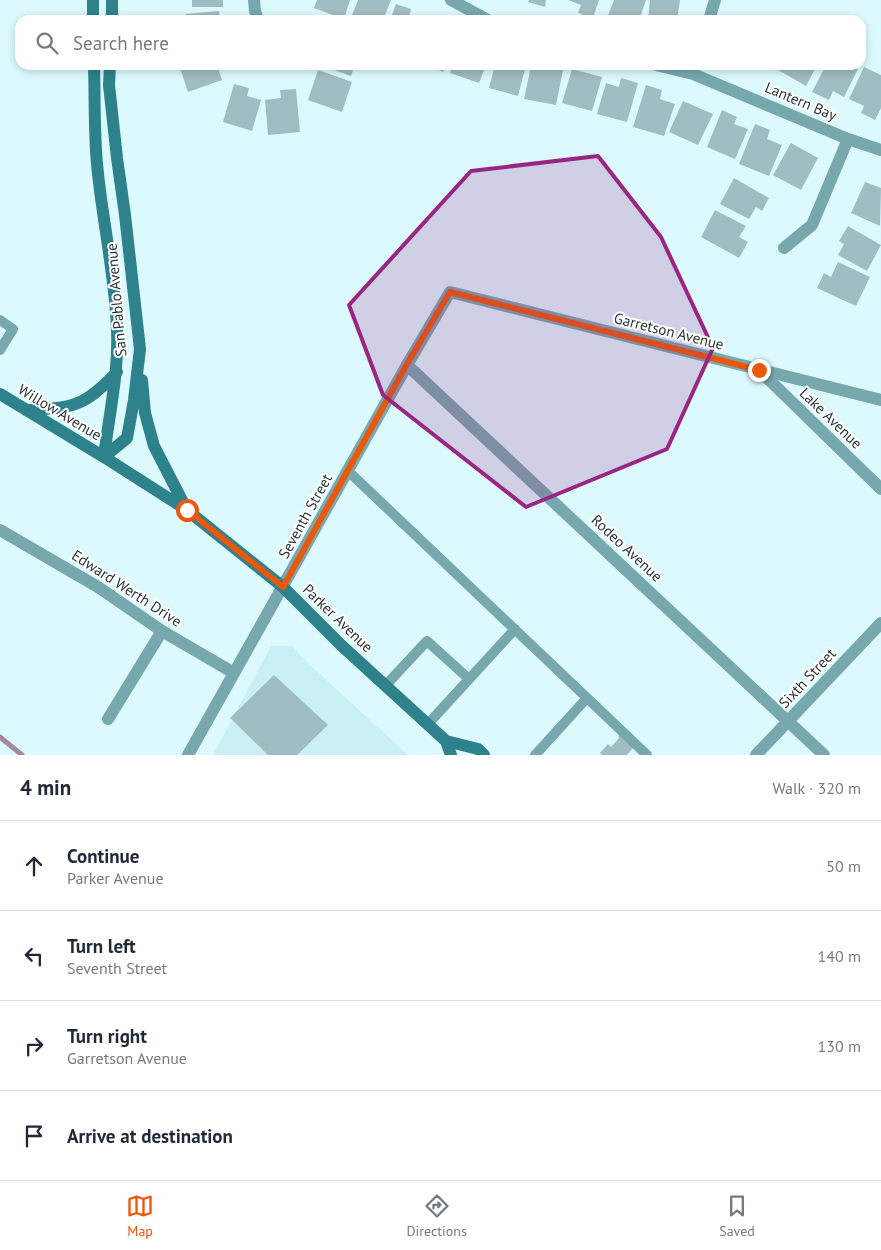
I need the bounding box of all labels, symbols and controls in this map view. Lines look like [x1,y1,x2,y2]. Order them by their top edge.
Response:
search box [15,15,866,70]
icon: search [33,29,61,57]
text: Search here [73,31,169,55]
street label: Lantern Bay [762,77,840,125]
street label: San Pablo Avenue [102,242,130,358]
street label: Garretson Avenue [612,308,726,354]
route end [748,359,771,382]
street label: Willow Avenue [15,380,105,444]
street label: Lake Avenue [796,383,866,453]
street label: Seventh Street [274,470,336,562]
route start [176,499,199,522]
street label: Rodeo Avenue [588,510,666,586]
street label: Edward Werth Drive [68,545,186,631]
street label: Parker Avenue [299,580,377,656]
street label: Sixth Street [774,644,840,712]
text: 4 min [20,774,71,801]
text: Walk · 320 m [772,778,861,798]
text: Continue [67,844,139,868]
icon: ahead [20,852,48,880]
text: 50 m [826,856,861,876]
text: Parker Avenue [67,868,164,888]
text: Turn left [67,934,136,958]
icon: left [20,942,48,970]
text: 140 m [818,946,861,966]
text: Seventh Street [67,958,167,978]
text: Turn right [67,1024,147,1048]
icon: right [20,1032,48,1060]
text: 130 m [818,1036,861,1056]
text: Garretson Avenue [67,1048,187,1068]
icon: arrive [20,1122,48,1150]
text: Arrive at destination [67,1124,233,1148]
tab: Map [126,1192,154,1240]
tab: Directions [406,1192,467,1240]
tab: Saved [719,1192,755,1240]

